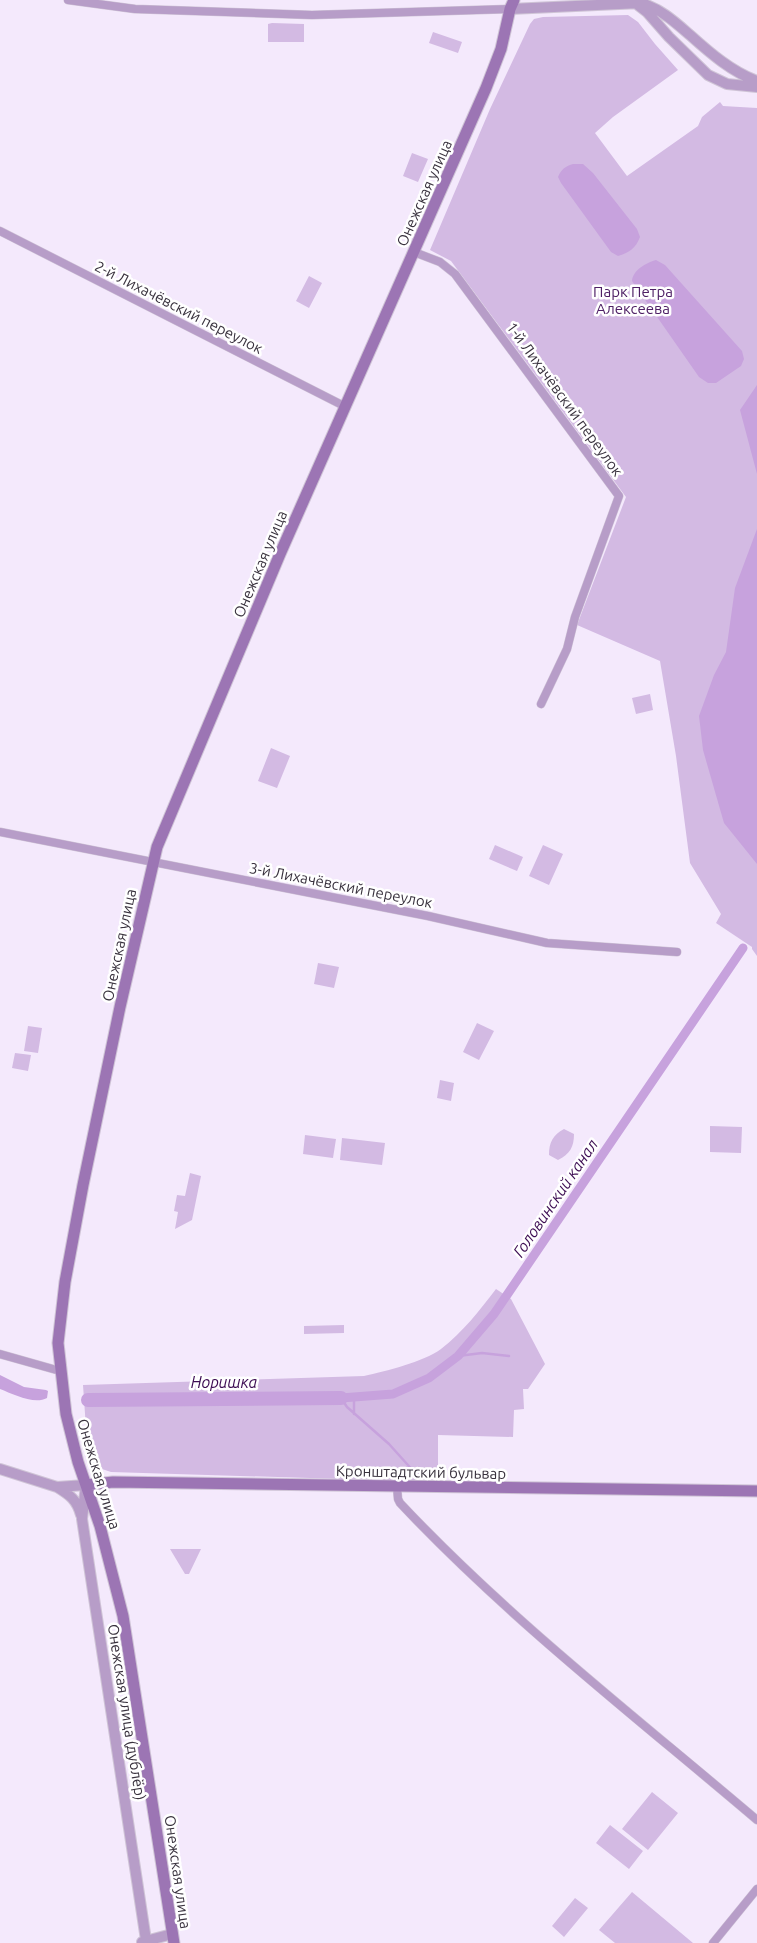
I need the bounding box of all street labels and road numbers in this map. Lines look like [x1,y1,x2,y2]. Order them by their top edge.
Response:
street label: Онежская улица [393,137,455,249]
street label: 2-й Лихачёвский переулок [92,257,266,357]
street label: 1-й Лихачёвский переулок [503,319,627,480]
street label: Онежская улица [230,508,290,620]
street label: 3-й Лихачёвский переулок [248,859,434,911]
street label: Онежская улица [99,887,139,1003]
street label: Онежская улица [74,1417,124,1531]
street label: Кронштадтский бульвар [336,1462,506,1482]
street label: Онежская улица (дублёр) [105,1623,149,1801]
street label: Онежская улица [162,1814,194,1930]

